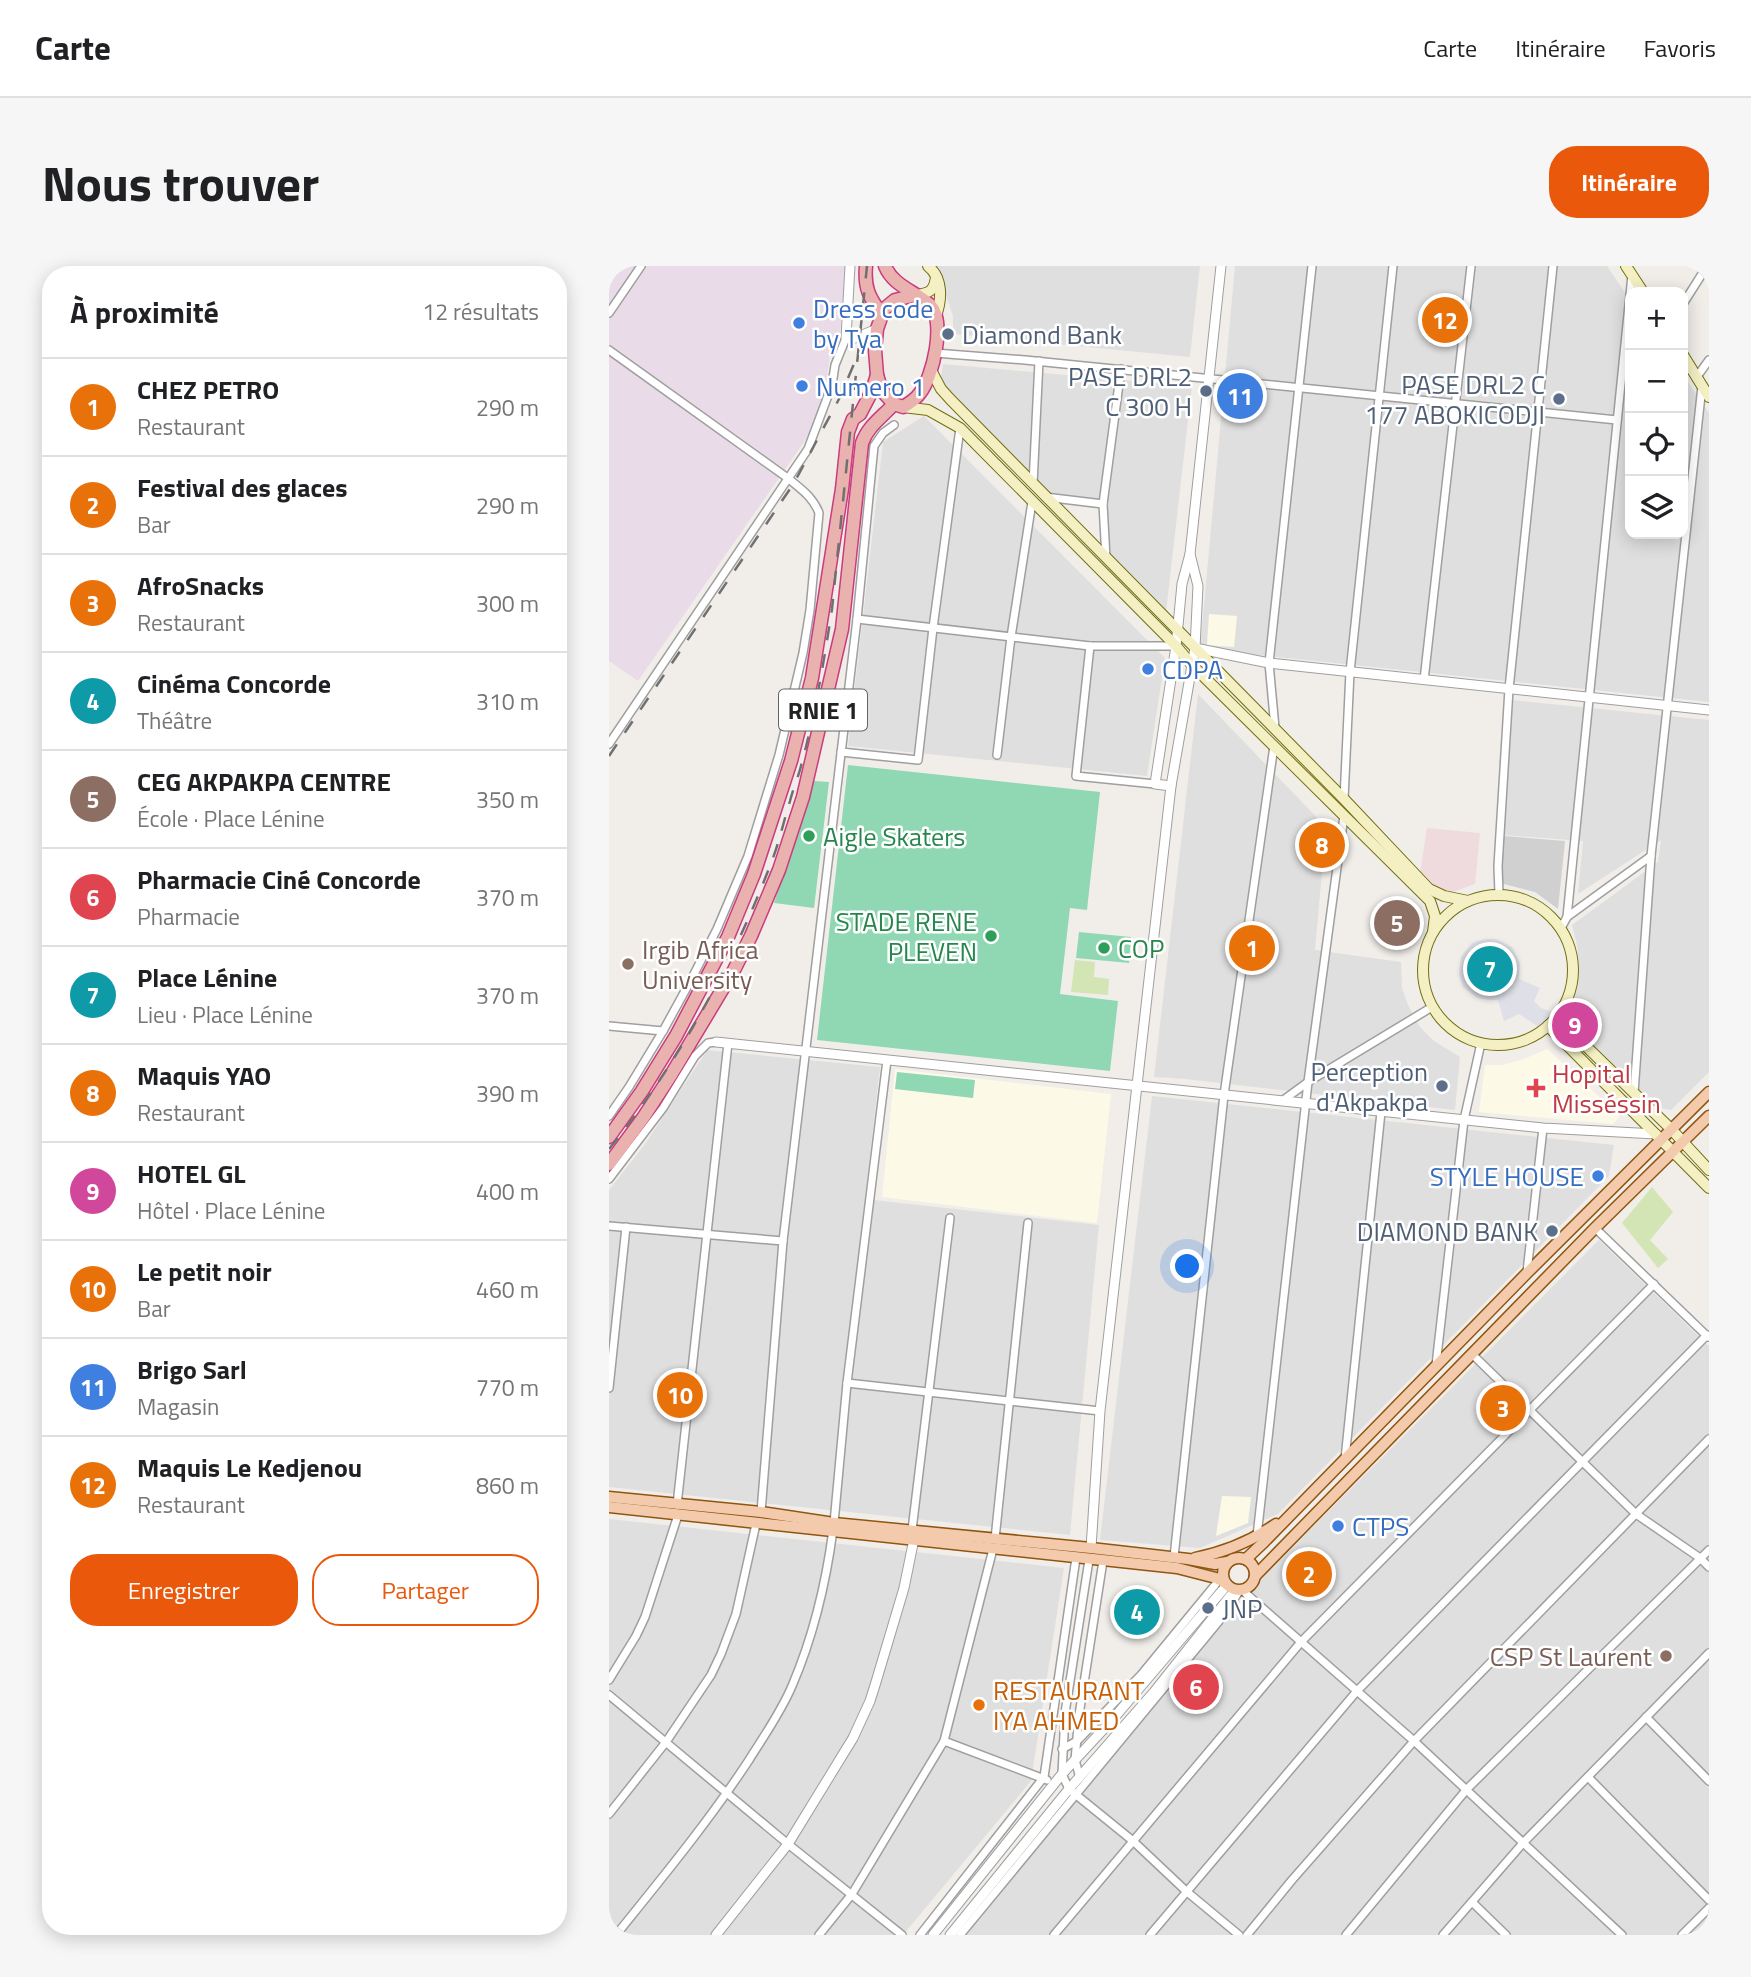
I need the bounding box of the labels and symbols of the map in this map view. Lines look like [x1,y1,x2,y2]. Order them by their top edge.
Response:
place label: Dress code by Tya [813,289,933,358]
pin: 12 [1422,294,1468,346]
marker: Dress code by Tya [791,315,807,331]
place label: Diamond Bank [962,315,1122,354]
marker: Diamond Bank [940,326,956,342]
place label: PASE DRL2 C 300 H [1068,357,1192,426]
place label: PASE DRL2 C 177 ABOKICODJI [1365,365,1545,434]
place label: Numero 1 [816,367,925,406]
pin: 11 [1217,370,1263,422]
marker: Numero 1 [794,378,810,394]
marker: PASE DRL2 C 300 H [1198,383,1214,399]
marker: PASE DRL2 C 177 ABOKICODJI [1551,391,1567,407]
place label: CDPA [1162,650,1223,689]
marker: CDPA [1140,661,1156,677]
road number: RNIE 1 [779,690,867,730]
place label: Aigle Skaters [823,817,965,856]
pin: 8 [1299,819,1345,871]
marker: Aigle Skaters [801,828,817,844]
pin: 5 [1374,897,1420,949]
place label: STADE RENE PLEVEN [836,902,977,971]
pin: 1 [1229,922,1275,974]
marker: STADE RENE PLEVEN [983,928,999,944]
place label: COP [1118,929,1164,968]
place label: Irgib Africa University [642,930,759,999]
marker: COP [1096,940,1112,956]
pin: 7 [1467,943,1513,995]
marker: Irgib Africa University [620,956,636,972]
pin: 9 [1552,999,1598,1051]
place label: Perception d'Akpakpa [1310,1052,1428,1121]
place label: Hopital Misséssin [1552,1054,1661,1123]
marker: Perception d'Akpakpa [1434,1078,1450,1094]
marker: Hopital Misséssin [1526,1078,1546,1098]
place label: STYLE HOUSE [1430,1157,1584,1196]
marker: STYLE HOUSE [1590,1168,1606,1184]
place label: DIAMOND BANK [1357,1212,1538,1251]
marker: DIAMOND BANK [1544,1223,1560,1239]
your location [1170,1249,1204,1283]
pin: 10 [657,1369,703,1421]
pin: 3 [1480,1382,1526,1434]
place label: CTPS [1352,1507,1409,1546]
marker: CTPS [1330,1518,1346,1534]
pin: 2 [1286,1548,1332,1600]
pin: 4 [1114,1586,1160,1638]
place label: JNP [1222,1589,1263,1628]
marker: JNP [1200,1600,1216,1616]
place label: CSP St Laurent [1490,1637,1652,1676]
marker: CSP St Laurent [1658,1648,1674,1664]
pin: 6 [1173,1661,1219,1713]
place label: RESTAURANT IYA AHMED [993,1671,1145,1740]
marker: RESTAURANT IYA AHMED [971,1697,987,1713]

